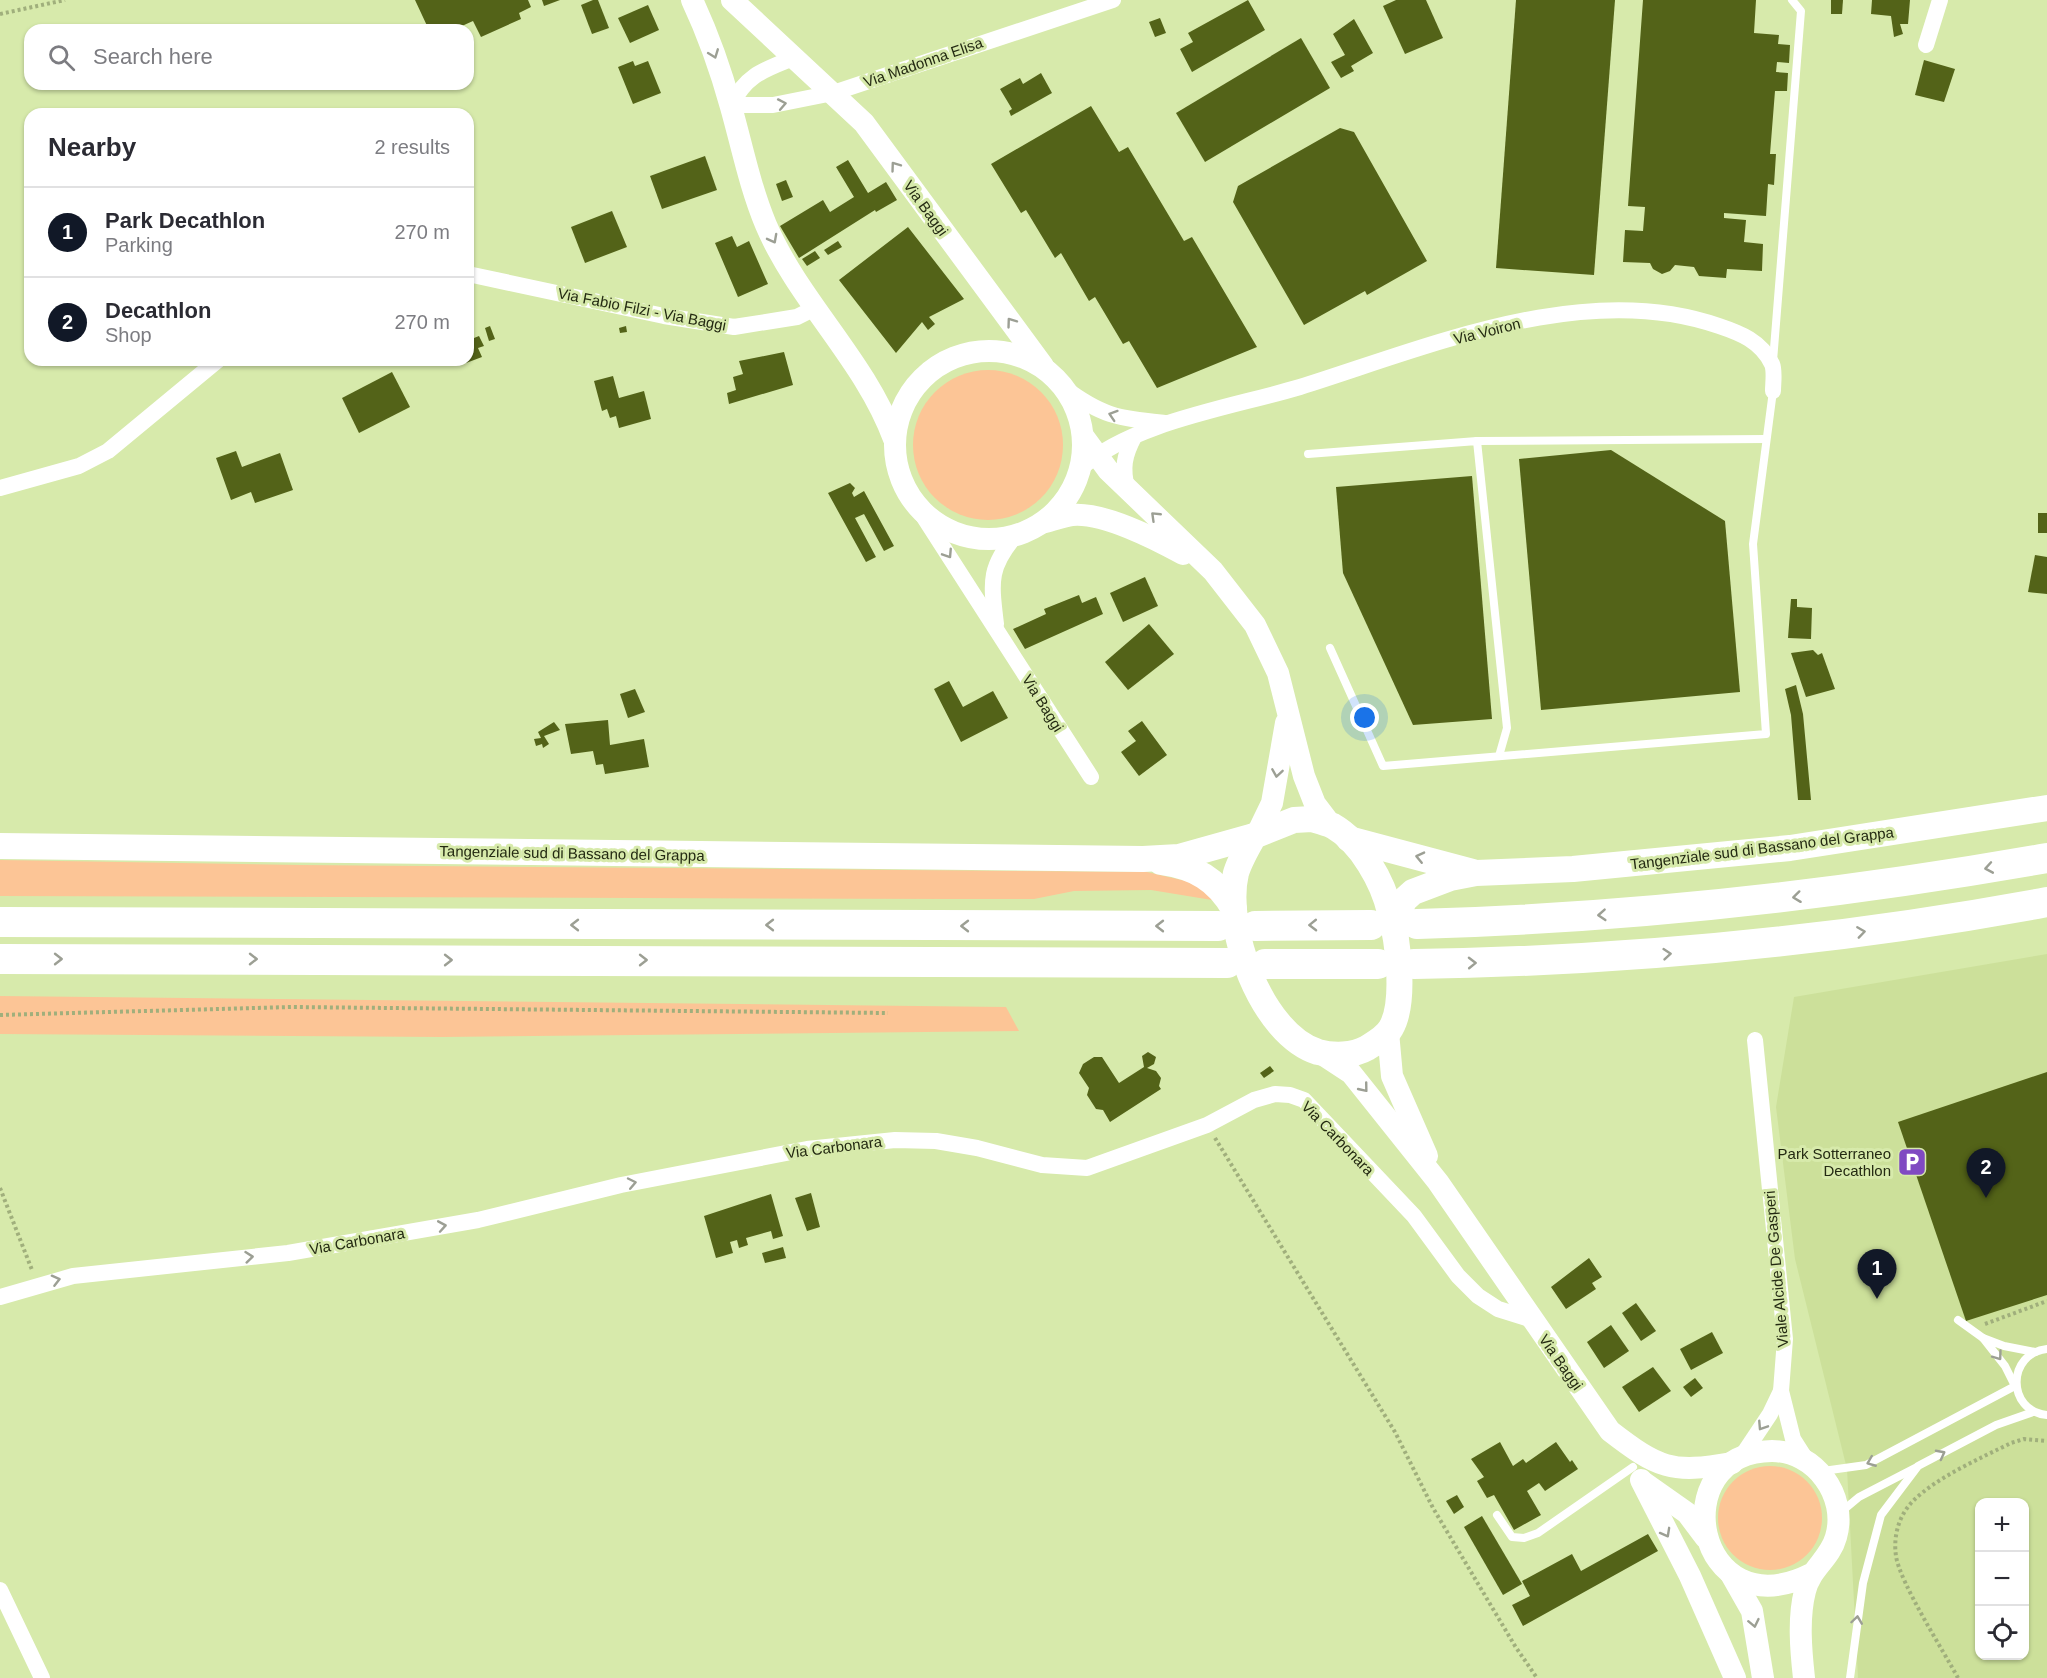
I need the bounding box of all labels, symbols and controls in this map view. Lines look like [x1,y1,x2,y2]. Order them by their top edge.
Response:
search box [24,24,474,90]
street label: Via Madonna Elisa [861,33,985,90]
icon: search [45,41,78,74]
text: Search here [93,44,213,69]
one-way arrow [707,48,719,59]
one-way arrow [777,98,787,110]
text: Nearby [48,132,136,162]
text: 2 results [374,136,450,158]
one-way arrow [891,161,902,172]
street label: Via Baggi [900,177,952,239]
text: Park Decathlon [105,208,265,233]
text: 1 [62,221,73,243]
text: 270 m [394,221,450,243]
one-way arrow [766,233,778,244]
text: Parking [105,234,173,256]
street label: Via Fabio Filzi - Via Baggi [556,284,728,334]
text: Decathlon [105,298,211,323]
text: 2 [62,311,73,333]
text: 270 m [394,311,450,333]
street label: Via Voiron [1452,315,1522,347]
one-way arrow [1007,318,1018,329]
text: Shop [105,324,152,346]
one-way arrow [1108,410,1119,422]
one-way arrow [1152,513,1163,524]
one-way arrow [941,548,953,558]
street label: Via Baggi [1019,671,1067,735]
your location [1350,703,1379,732]
one-way arrow [1271,769,1283,778]
street label: Tangenziale sud di Bassano del Grappa [1629,823,1895,873]
street label: Tangenziale sud di Bassano del Grappa [439,842,705,864]
one-way arrow [1415,852,1425,865]
one-way arrow [1985,861,1995,874]
one-way arrow [1792,890,1801,903]
one-way arrow [1598,909,1607,922]
one-way arrow [570,919,579,931]
one-way arrow [765,919,774,931]
one-way arrow [1308,919,1317,932]
one-way arrow [960,920,969,932]
one-way arrow [1155,920,1164,932]
one-way arrow [1856,927,1866,939]
one-way arrow [1663,948,1672,961]
one-way arrow [54,953,63,965]
one-way arrow [249,953,258,965]
one-way arrow [444,954,453,966]
one-way arrow [639,954,648,966]
one-way arrow [1468,957,1477,970]
one-way arrow [1356,1082,1367,1093]
street label: Via Carbonara [1298,1097,1378,1179]
street label: Via Carbonara [785,1133,884,1161]
place label: Park Sotterraneo Decathlon [1778,1145,1891,1179]
parking icon: Park Sotterraneo Decathlon [1896,1146,1928,1178]
pin: 2 [1966,1148,2006,1198]
one-way arrow [627,1177,637,1190]
street label: Viale Alcide De Gasperi [1761,1190,1791,1348]
one-way arrow [437,1220,447,1233]
street label: Via Carbonara [308,1224,407,1258]
pin: 1 [1858,1250,1896,1299]
one-way arrow [245,1251,254,1264]
one-way arrow [51,1275,61,1288]
street label: Via Baggi [1536,1331,1586,1393]
one-way arrow [1990,1350,2001,1361]
one-way arrow [1758,1420,1770,1430]
one-way arrow [1935,1450,1945,1461]
one-way arrow [1866,1455,1877,1467]
map controls [1975,1498,2029,1660]
button: + [1975,1498,2029,1552]
one-way arrow [1659,1527,1670,1537]
button: − [1975,1552,2029,1606]
button: locate [1975,1606,2029,1660]
one-way arrow [1851,1615,1863,1625]
one-way arrow [1747,1618,1760,1628]

